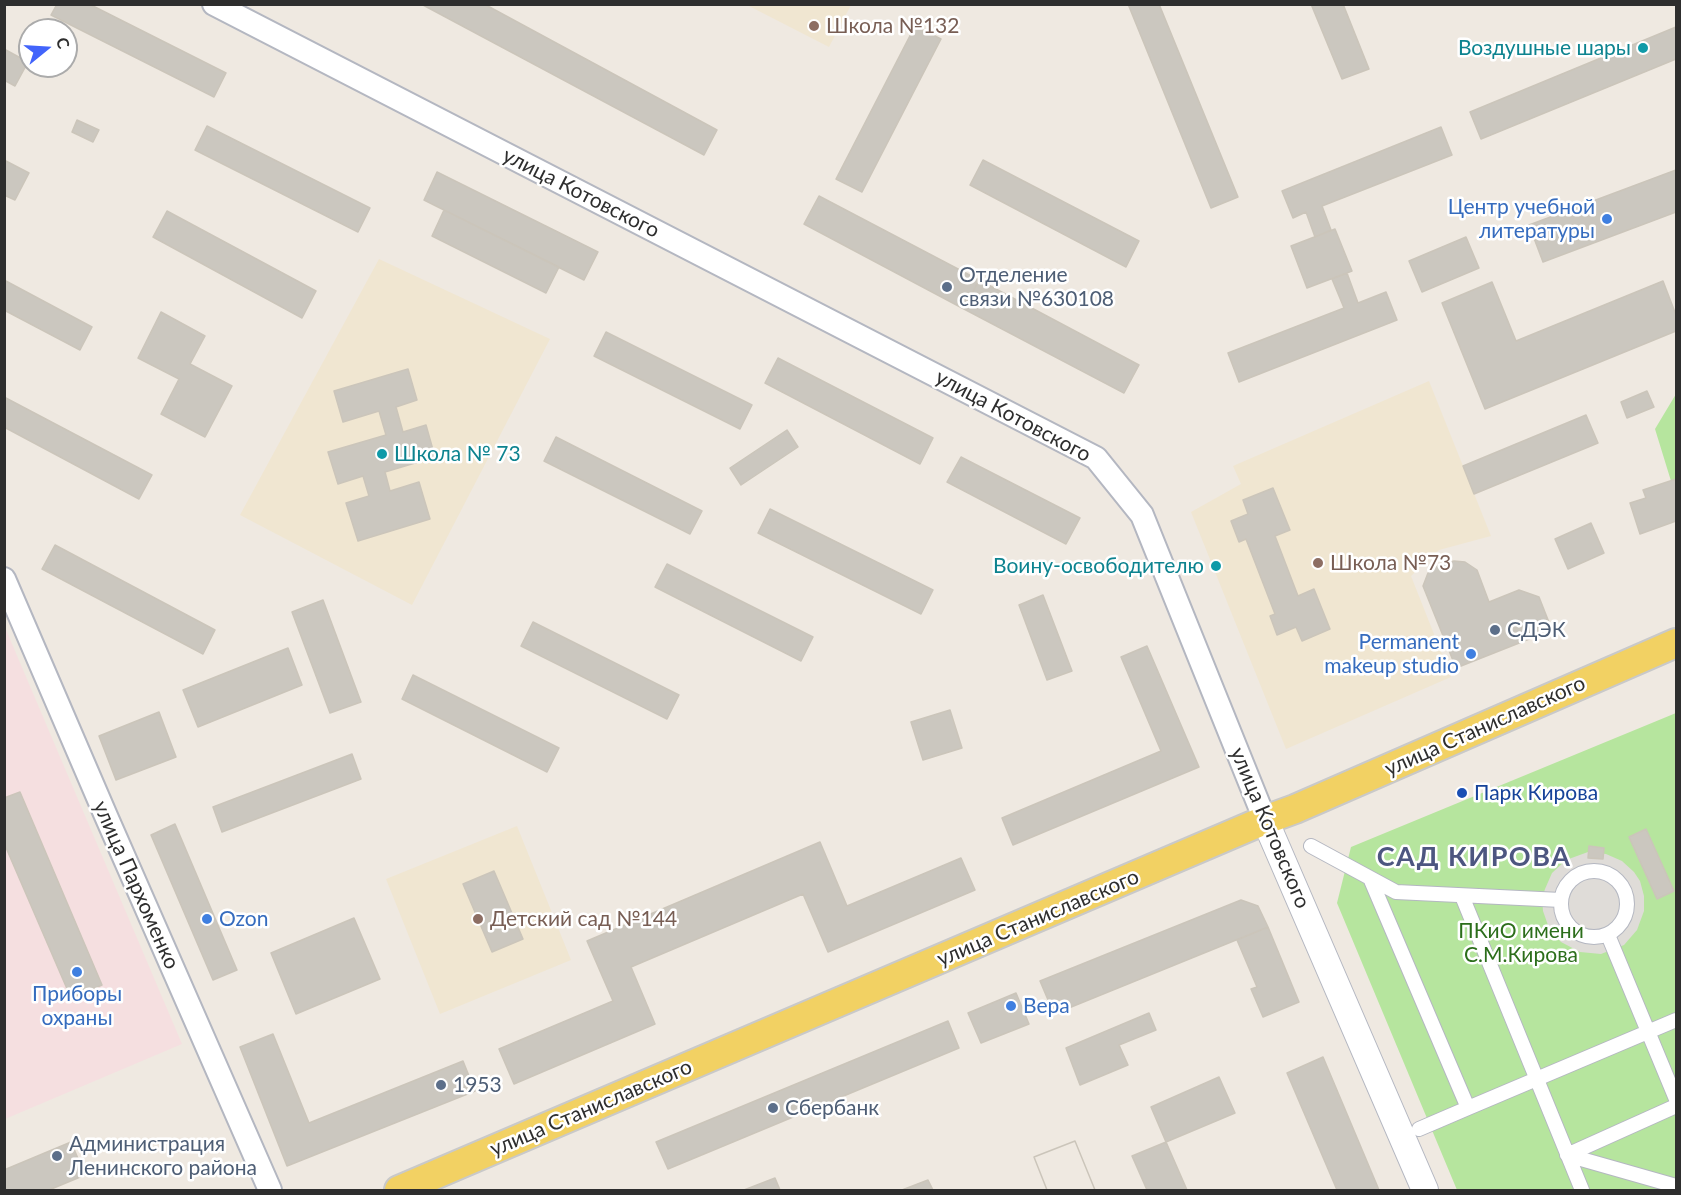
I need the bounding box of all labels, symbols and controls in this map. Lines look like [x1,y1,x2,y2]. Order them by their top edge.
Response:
place label: Школа №132 [826,13,959,39]
north arrow [18,18,78,78]
marker: Школа №132 [807,19,821,33]
text: С [53,35,74,51]
place label: Воздушные шары [1458,35,1631,61]
marker: Воздушные шары [1636,41,1650,55]
street label: улица Котовского [498,143,664,243]
place label: Центр учебной литературы [1448,194,1595,244]
marker: Центр учебной литературы [1600,212,1614,226]
place label: Отделение связи №630108 [959,262,1114,312]
marker: Отделение связи №630108 [940,280,954,294]
street label: улица Котовского [931,364,1095,468]
place label: Школа № 73 [394,441,521,467]
marker: Школа № 73 [375,447,389,461]
place label: Школа №73 [1330,550,1451,576]
place label: Воину-освободителю [993,553,1204,579]
marker: Школа №73 [1311,556,1325,570]
marker: Воину-освободителю [1209,559,1223,573]
place label: СДЭК [1507,617,1566,643]
marker: СДЭК [1488,623,1502,637]
place label: Permanent makeup studio [1324,629,1459,679]
marker: Permanent makeup studio [1464,647,1478,661]
street label: улица Станиславского [1381,670,1589,782]
street label: улица Котовского [1225,744,1315,912]
place label: Парк Кирова [1474,780,1598,806]
marker: Парк Кирова [1455,786,1469,800]
street label: улица Пархоменко [88,797,184,973]
district label: САД КИРОВА [1377,841,1571,873]
street label: улица Станиславского [933,864,1143,972]
place label: Ozon [219,906,268,932]
place label: Детский сад №144 [490,906,677,932]
marker: Ozon [200,912,214,926]
marker: Детский сад №144 [471,912,485,926]
park label: ПКиО имени С.М.Кирова [1458,918,1584,968]
marker: Приборы охраны [70,965,84,979]
place label: Приборы охраны [32,981,122,1031]
place label: Вера [1023,993,1070,1019]
marker: Вера [1004,999,1018,1013]
street label: улица Станиславского [486,1054,696,1162]
place label: 1953 [453,1072,502,1098]
marker: 1953 [434,1078,448,1092]
place label: Сбербанк [785,1095,879,1121]
marker: Сбербанк [766,1101,780,1115]
place label: Администрация Ленинского района [69,1131,257,1181]
marker: Администрация Ленинского района [50,1149,64,1163]

